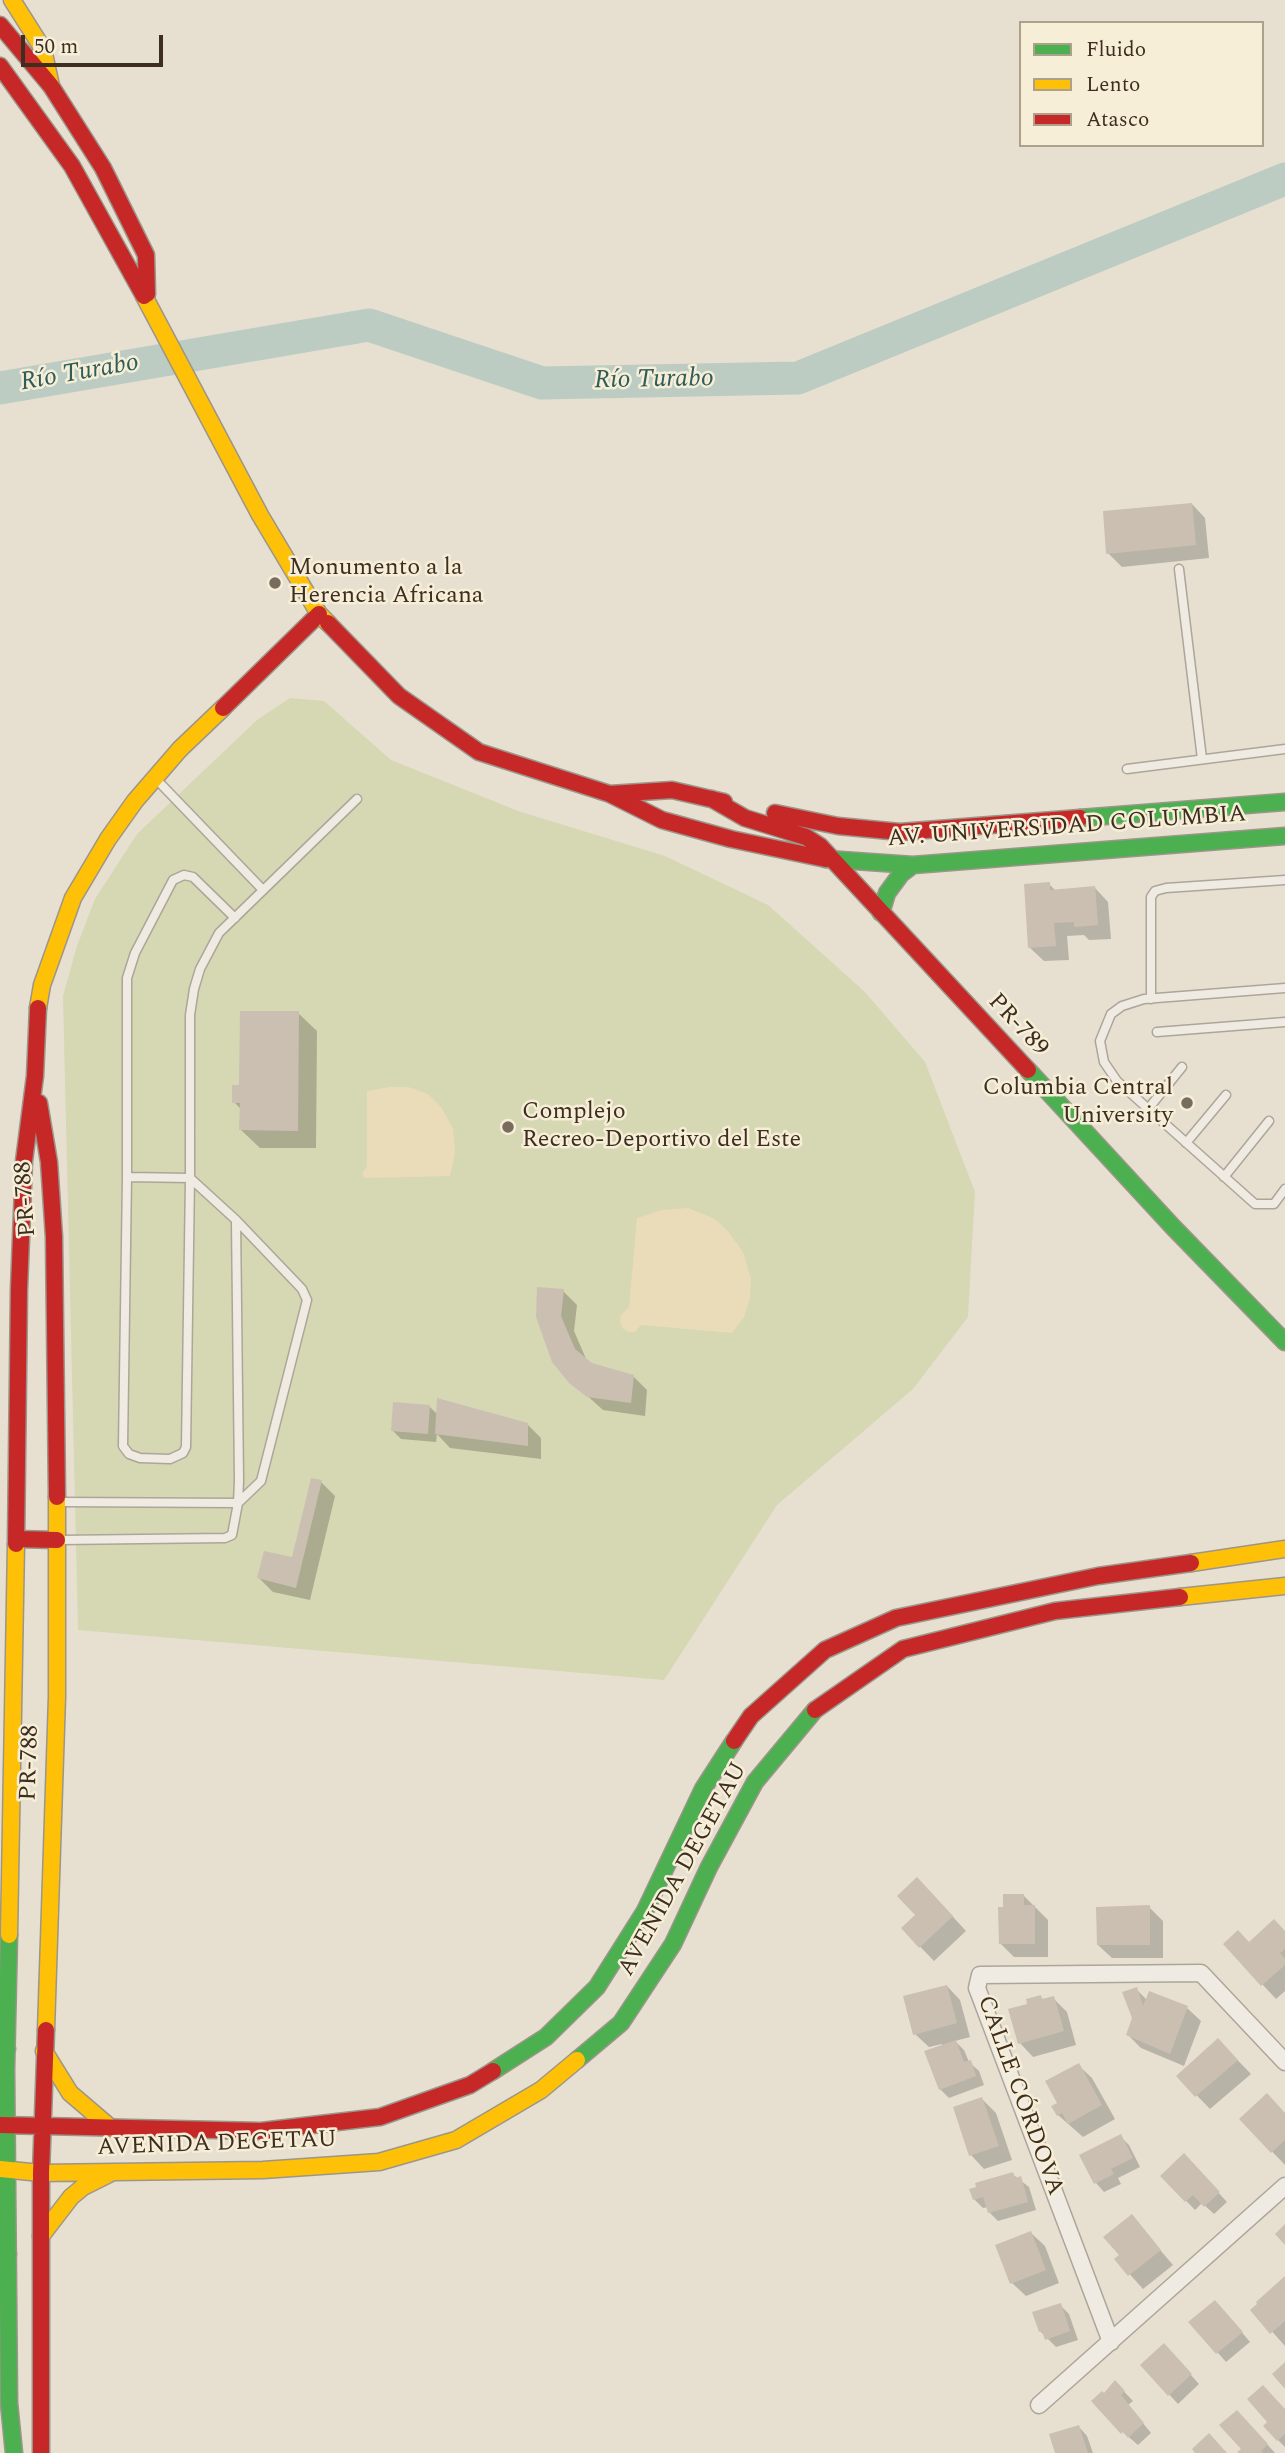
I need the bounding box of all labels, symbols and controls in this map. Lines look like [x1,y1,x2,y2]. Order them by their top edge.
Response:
scale bar [24,21,166,65]
legend [1019,21,1264,147]
text: 50 m [34,31,78,63]
text: Fluido [1086,34,1146,66]
text: Lento [1086,69,1140,101]
text: Atasco [1086,104,1149,136]
water label: Río Turabo [18,348,142,400]
water label: Río Turabo [594,364,714,398]
place label: Monumento a la Herencia Africana [289,555,483,611]
marker: Monumento a la Herencia Africana [267,575,283,591]
street label: AV. UNIVERSIDAD COLUMBIA [887,801,1247,855]
street label: PR-789 [981,988,1053,1064]
place label: Columbia Central University [983,1075,1173,1131]
marker: Columbia Central University [1179,1095,1195,1111]
place label: Complejo Recreo-Deportivo del Este [522,1099,801,1155]
marker: Complejo Recreo-Deportivo del Este [500,1119,516,1135]
street label: PR-788 [10,1160,44,1238]
street label: PR-788 [15,1725,47,1801]
street label: AVENIDA DEGETAU [613,1758,755,1982]
street label: CALLE CÓRDOVA [969,1992,1069,2200]
street label: AVENIDA DEGETAU [97,2126,337,2164]

